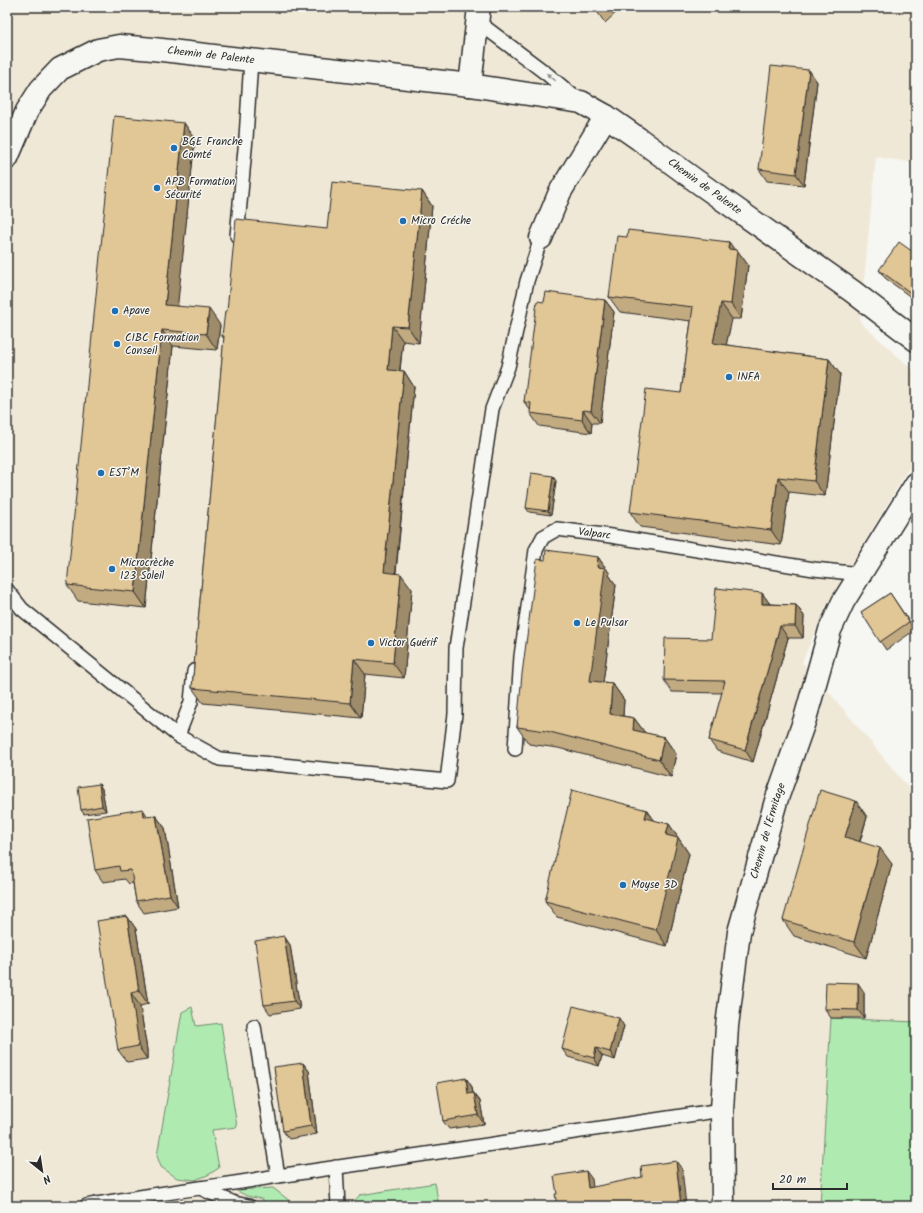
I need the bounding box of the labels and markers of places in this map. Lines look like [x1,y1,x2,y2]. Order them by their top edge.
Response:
place label: BGE Franche Comté [182,133,243,164]
marker: BGE Franche Comté [169,143,179,153]
place label: APB Formation Sécurité [165,173,235,204]
marker: APB Formation Sécurité [152,183,162,193]
place label: Micro Créche [411,212,471,230]
marker: Micro Créche [398,216,408,226]
place label: Apave [123,302,150,320]
marker: Apave [110,306,120,316]
place label: CIBC Formation Conseil [125,329,199,360]
marker: CIBC Formation Conseil [112,339,122,349]
place label: INFA [737,368,761,386]
marker: INFA [724,372,734,382]
place label: EST’M [109,464,139,482]
marker: EST’M [96,468,106,478]
place label: Microcrèche 123 Soleil [120,554,174,585]
marker: Microcrèche 123 Soleil [107,564,117,574]
place label: Le Pulsar [585,614,629,632]
marker: Le Pulsar [572,618,582,628]
place label: Victor Guérif [379,634,439,652]
marker: Victor Guérif [366,638,376,648]
place label: Moyse 3D [631,876,677,894]
marker: Moyse 3D [618,880,628,890]

